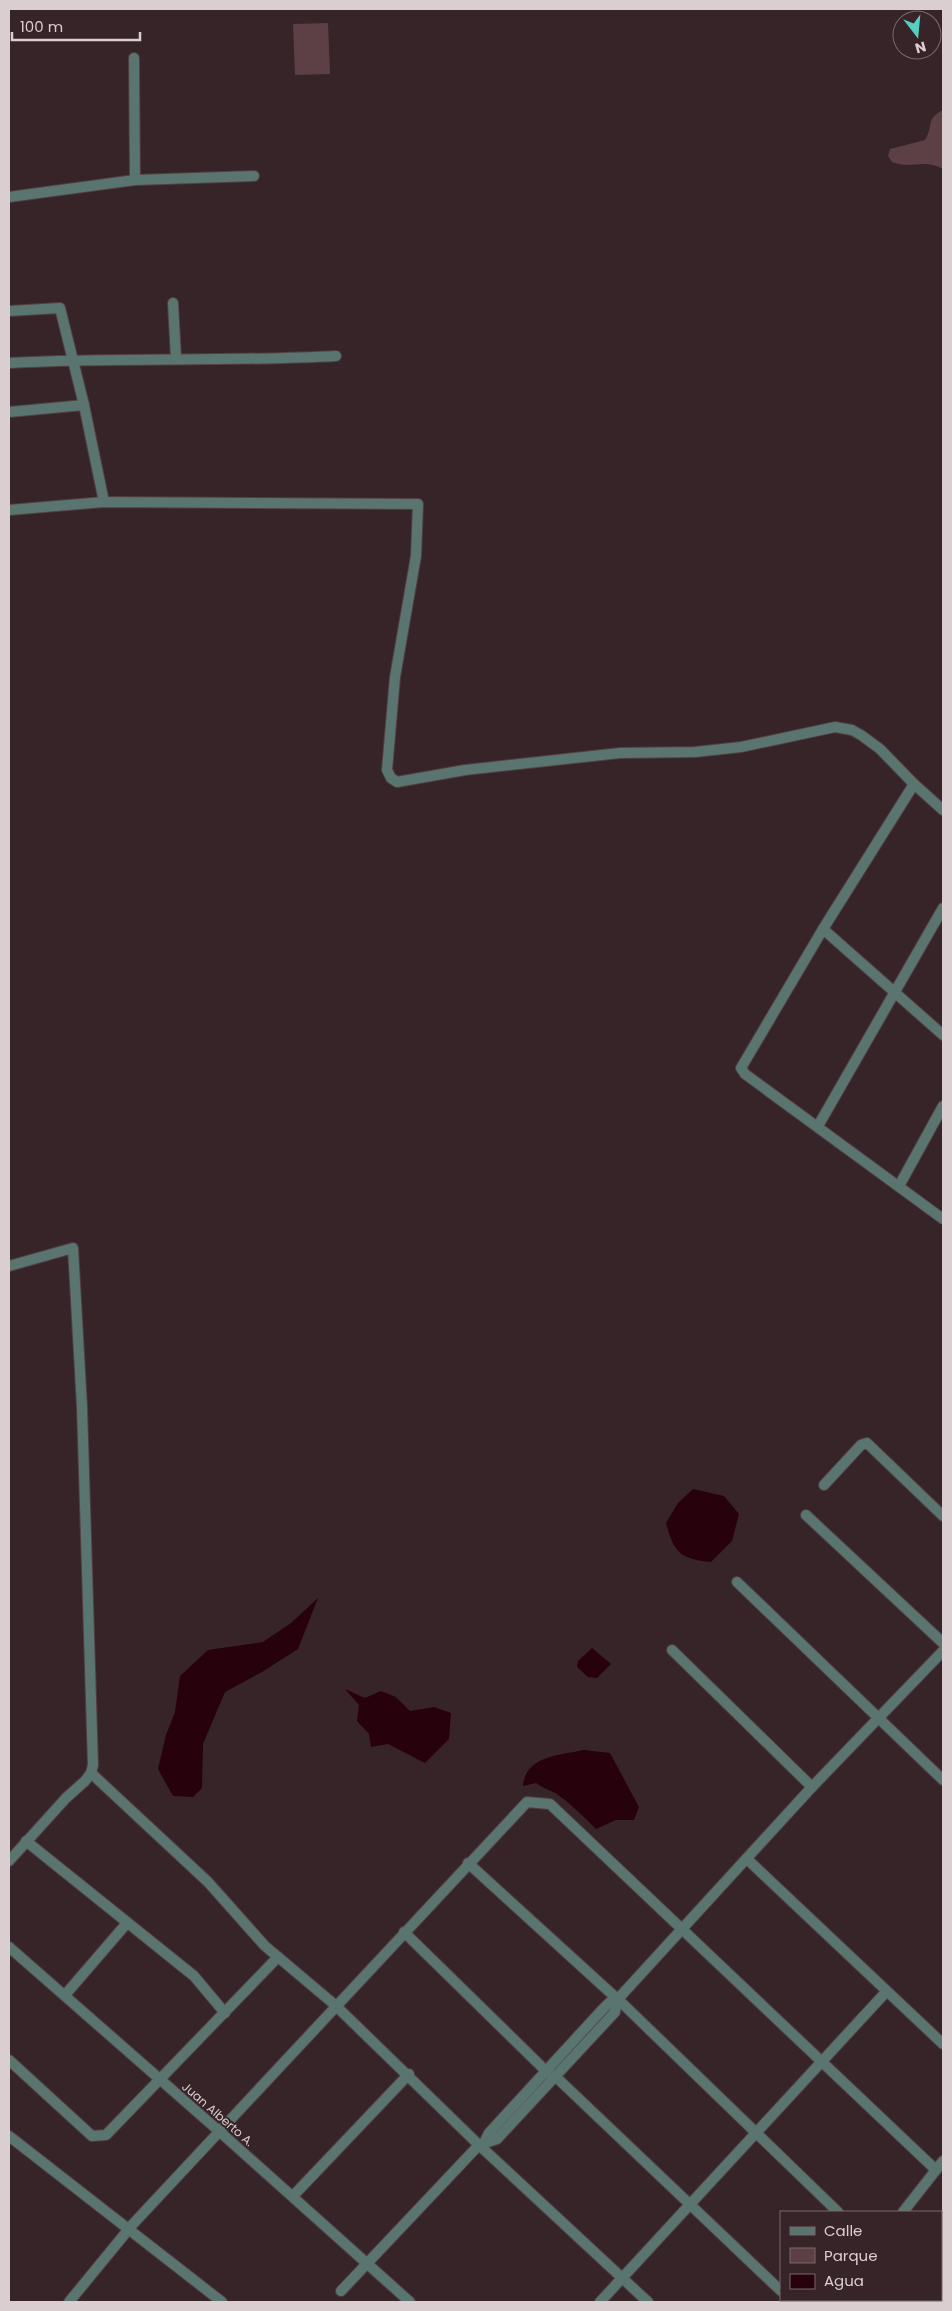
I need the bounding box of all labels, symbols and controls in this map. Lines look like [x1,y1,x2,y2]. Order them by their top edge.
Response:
scale bar [12,10,140,42]
north arrow [892,10,942,60]
text: 100 m [20,16,63,37]
text: N [913,36,928,59]
street label: Juan Alberto A. [178,2078,258,2150]
legend [780,2211,942,2301]
text: Calle [824,2220,862,2241]
text: Parque [824,2245,877,2266]
text: Agua [824,2270,864,2291]

